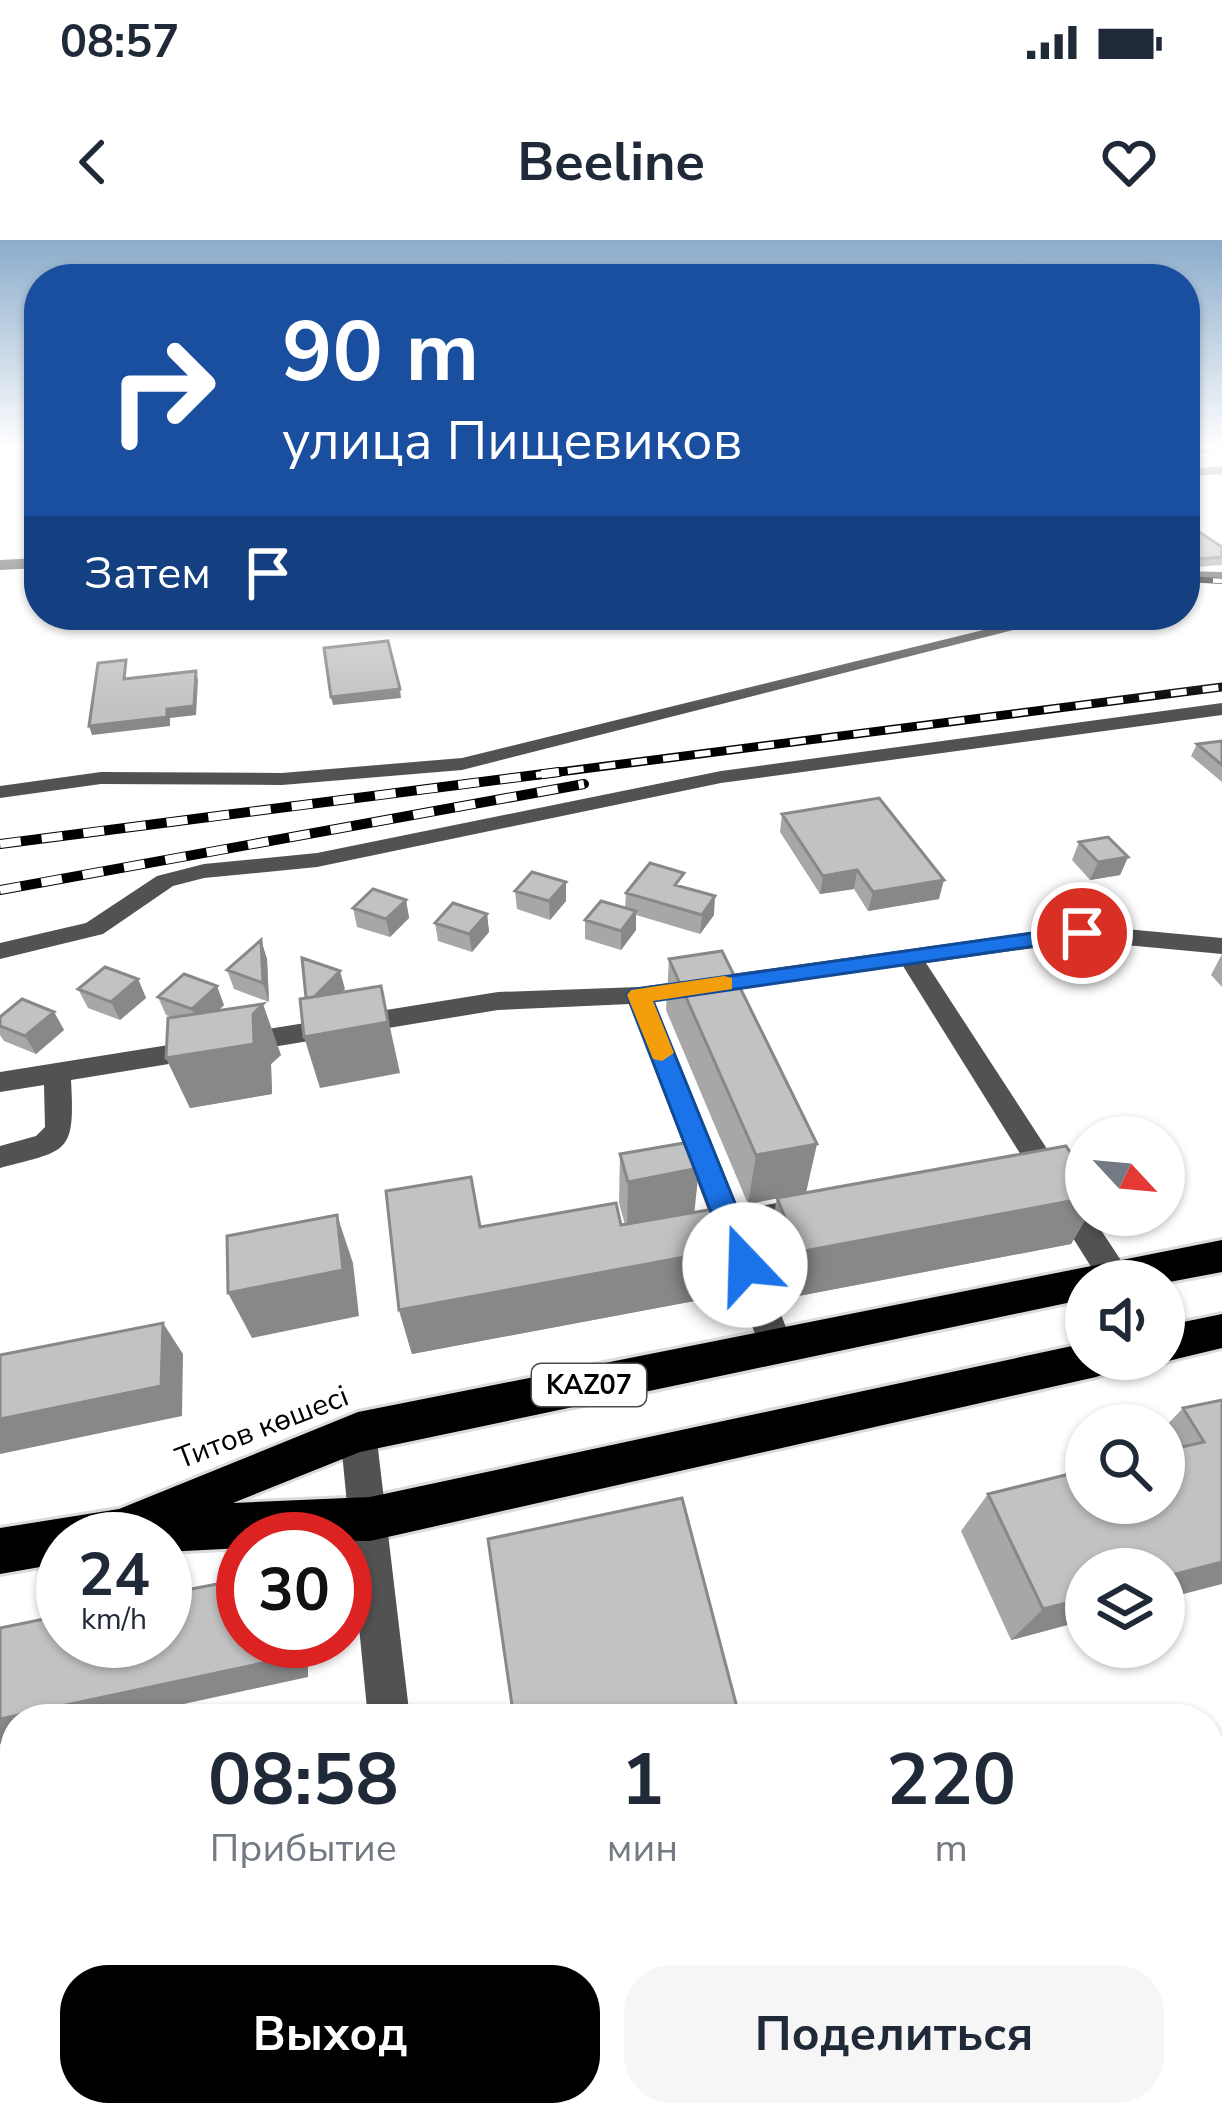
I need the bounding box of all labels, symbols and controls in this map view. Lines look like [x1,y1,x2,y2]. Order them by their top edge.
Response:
text: 08:57 [60,12,179,73]
text: Beeline [517,125,705,199]
icon: back [60,129,126,195]
icon: heart [1096,129,1162,195]
text: 90 m [282,295,479,410]
icon: right [84,312,240,468]
text: улица Пищевиков [282,404,742,478]
icon: arrive [235,540,301,606]
text: Затем [84,543,211,604]
pin [1031,882,1133,984]
icon: arrive [1049,900,1115,966]
north arrow [1065,1116,1185,1236]
map controls [1065,1116,1185,1668]
position arrow [682,1202,808,1328]
button: sound [1065,1260,1185,1380]
road number: KAZ07 [532,1364,646,1406]
street label: Титов көшесі [170,1376,355,1479]
button: search [1065,1404,1185,1524]
speed limit sign: 30 [216,1512,372,1668]
text: 24 [78,1534,150,1616]
button: layers [1065,1548,1185,1668]
text: km/h [81,1599,147,1640]
text: 08:58 [208,1731,399,1829]
text: 1 [621,1731,664,1829]
text: 220 [886,1731,1016,1829]
text: Прибытие [210,1822,397,1875]
text: мин [607,1822,678,1875]
text: m [934,1822,968,1875]
button: Выход [60,1965,600,2103]
button: Поделиться [624,1965,1164,2103]

